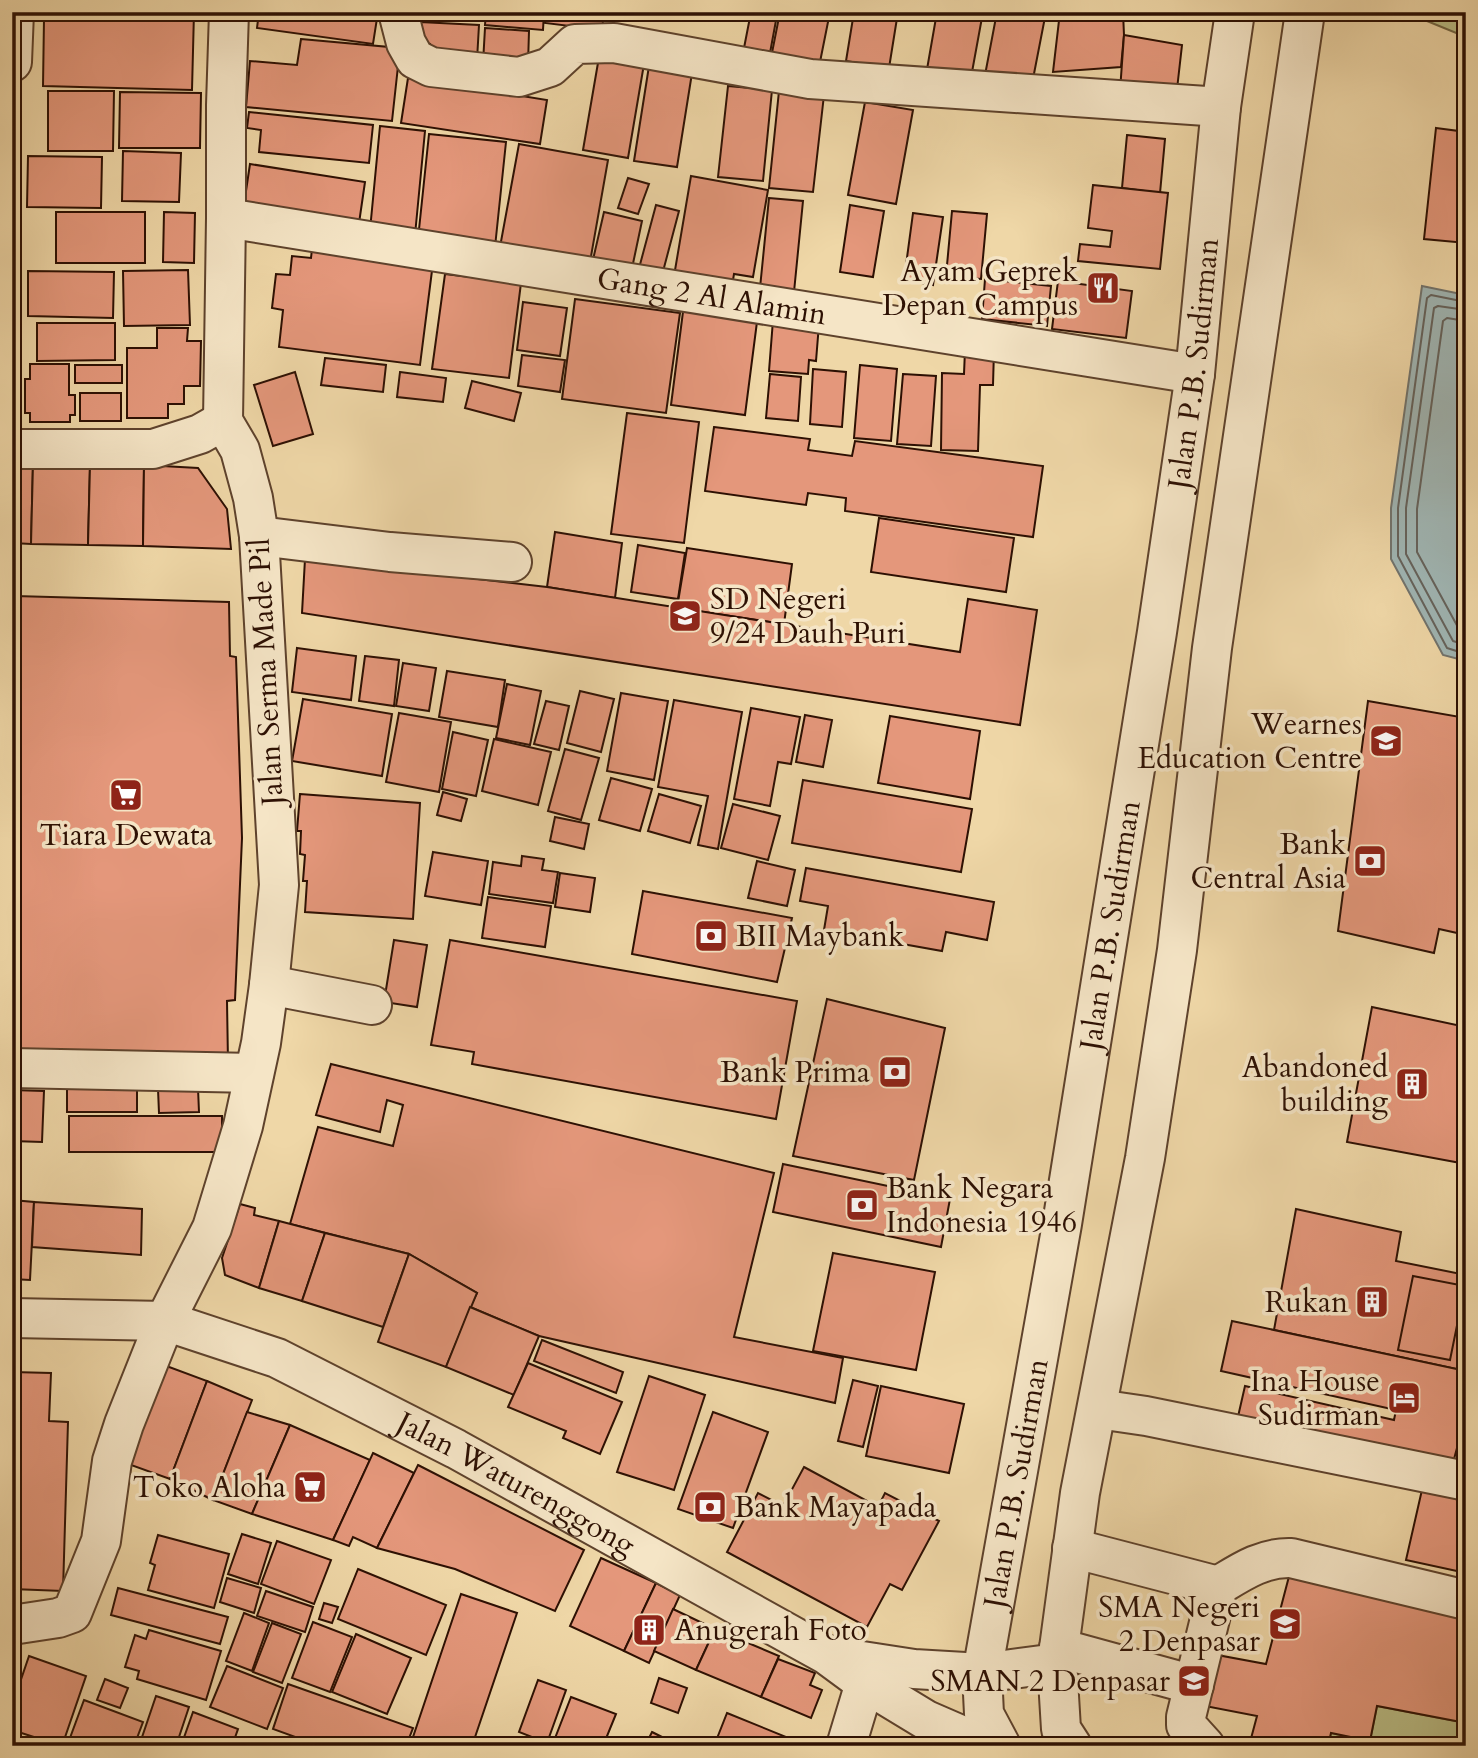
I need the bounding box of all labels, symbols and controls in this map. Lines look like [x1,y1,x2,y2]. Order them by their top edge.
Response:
street label: Jalan P.B. Sudirman [1157,236,1229,496]
place label: Ayam Geprek Depan Campus [882,251,1078,326]
street label: Gang 2 Al Alamin [594,258,830,335]
restaurant icon: Ayam Geprek Depan Campus [1084,269,1122,307]
street label: Jalan Serma Made Pil [239,537,294,811]
place label: SD Negeri 9/24 Dauh Puri [710,579,906,654]
school or university icon: SD Negeri 9/24 Dauh Puri [666,597,704,635]
place label: Wearnes Education Centre [1138,704,1362,779]
school or university icon: Wearnes Education Centre [1367,722,1405,760]
supermarket icon: Tiara Dewata [107,776,145,814]
street label: Jalan P.B. Sudirman [1069,797,1150,1057]
place label: Tiara Dewata [40,815,212,856]
place label: Bank Central Asia [1191,824,1346,899]
bank icon: Bank Central Asia [1351,842,1389,880]
place label: BII Maybank [736,916,904,957]
bank icon: BII Maybank [692,917,730,955]
place label: Abandoned building [1242,1047,1388,1122]
place label: Bank Prima [720,1052,870,1093]
bank icon: Bank Prima [876,1053,914,1091]
building icon: Abandoned building [1393,1065,1431,1103]
place label: Bank Negara Indonesia 1946 [886,1168,1077,1243]
bank icon: Bank Negara Indonesia 1946 [843,1186,881,1224]
place label: Rukan [1265,1282,1348,1323]
building icon: Rukan [1353,1283,1391,1321]
street label: Jalan P.B. Sudirman [973,1355,1058,1615]
place label: Ina House Sudirman [1250,1361,1380,1436]
hotel icon: Ina House Sudirman [1385,1379,1423,1417]
street label: Jalan Waturenggong [386,1400,643,1565]
place label: Toko Aloha [133,1467,286,1508]
supermarket icon: Toko Aloha [291,1468,329,1506]
place label: Bank Mayapada [734,1487,936,1528]
bank icon: Bank Mayapada [691,1488,729,1526]
place label: SMA Negeri 2 Denpasar [1098,1587,1260,1662]
school or university icon: SMA Negeri 2 Denpasar [1266,1605,1304,1643]
place label: Anugerah Foto [674,1610,867,1651]
building icon: Anugerah Foto [630,1611,668,1649]
place label: SMAN 2 Denpasar [930,1661,1170,1702]
school or university icon: SMAN 2 Denpasar [1175,1662,1213,1700]

